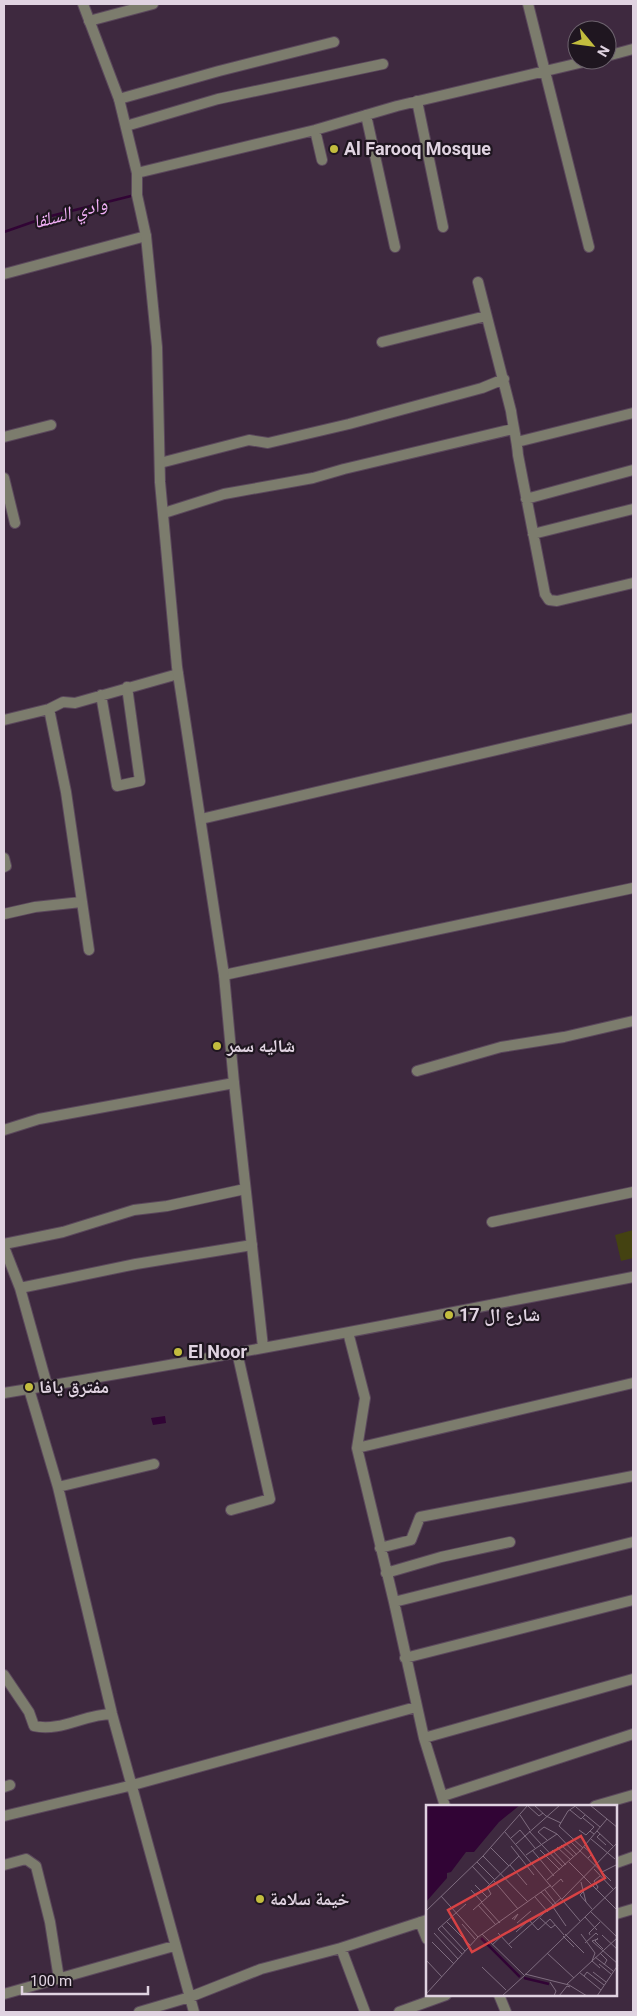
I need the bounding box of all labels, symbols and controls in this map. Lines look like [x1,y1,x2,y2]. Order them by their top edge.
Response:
north arrow [567,20,617,70]
text: N [594,43,613,60]
place label: Al Farooq Mosque [344,138,491,159]
marker: Al Farooq Mosque [328,143,340,155]
water label: وادي السلقا [31,192,111,237]
place label: شاليه سمر [226,1035,295,1056]
marker: شاليه سمر [211,1040,223,1052]
place label: شارع ال 17 [459,1304,540,1326]
marker: شارع ال 17 [443,1309,455,1321]
place label: El Noor [188,1341,247,1362]
marker: El Noor [172,1346,184,1358]
place label: مفترق يافا [39,1376,109,1398]
marker: مفترق يافا [23,1381,35,1393]
inset map [426,1805,617,1996]
place label: خيمة سلامة [270,1888,350,1909]
marker: خيمة سلامة [254,1893,266,1905]
scale bar [22,1964,149,1996]
text: 100 m [30,1972,72,1990]

